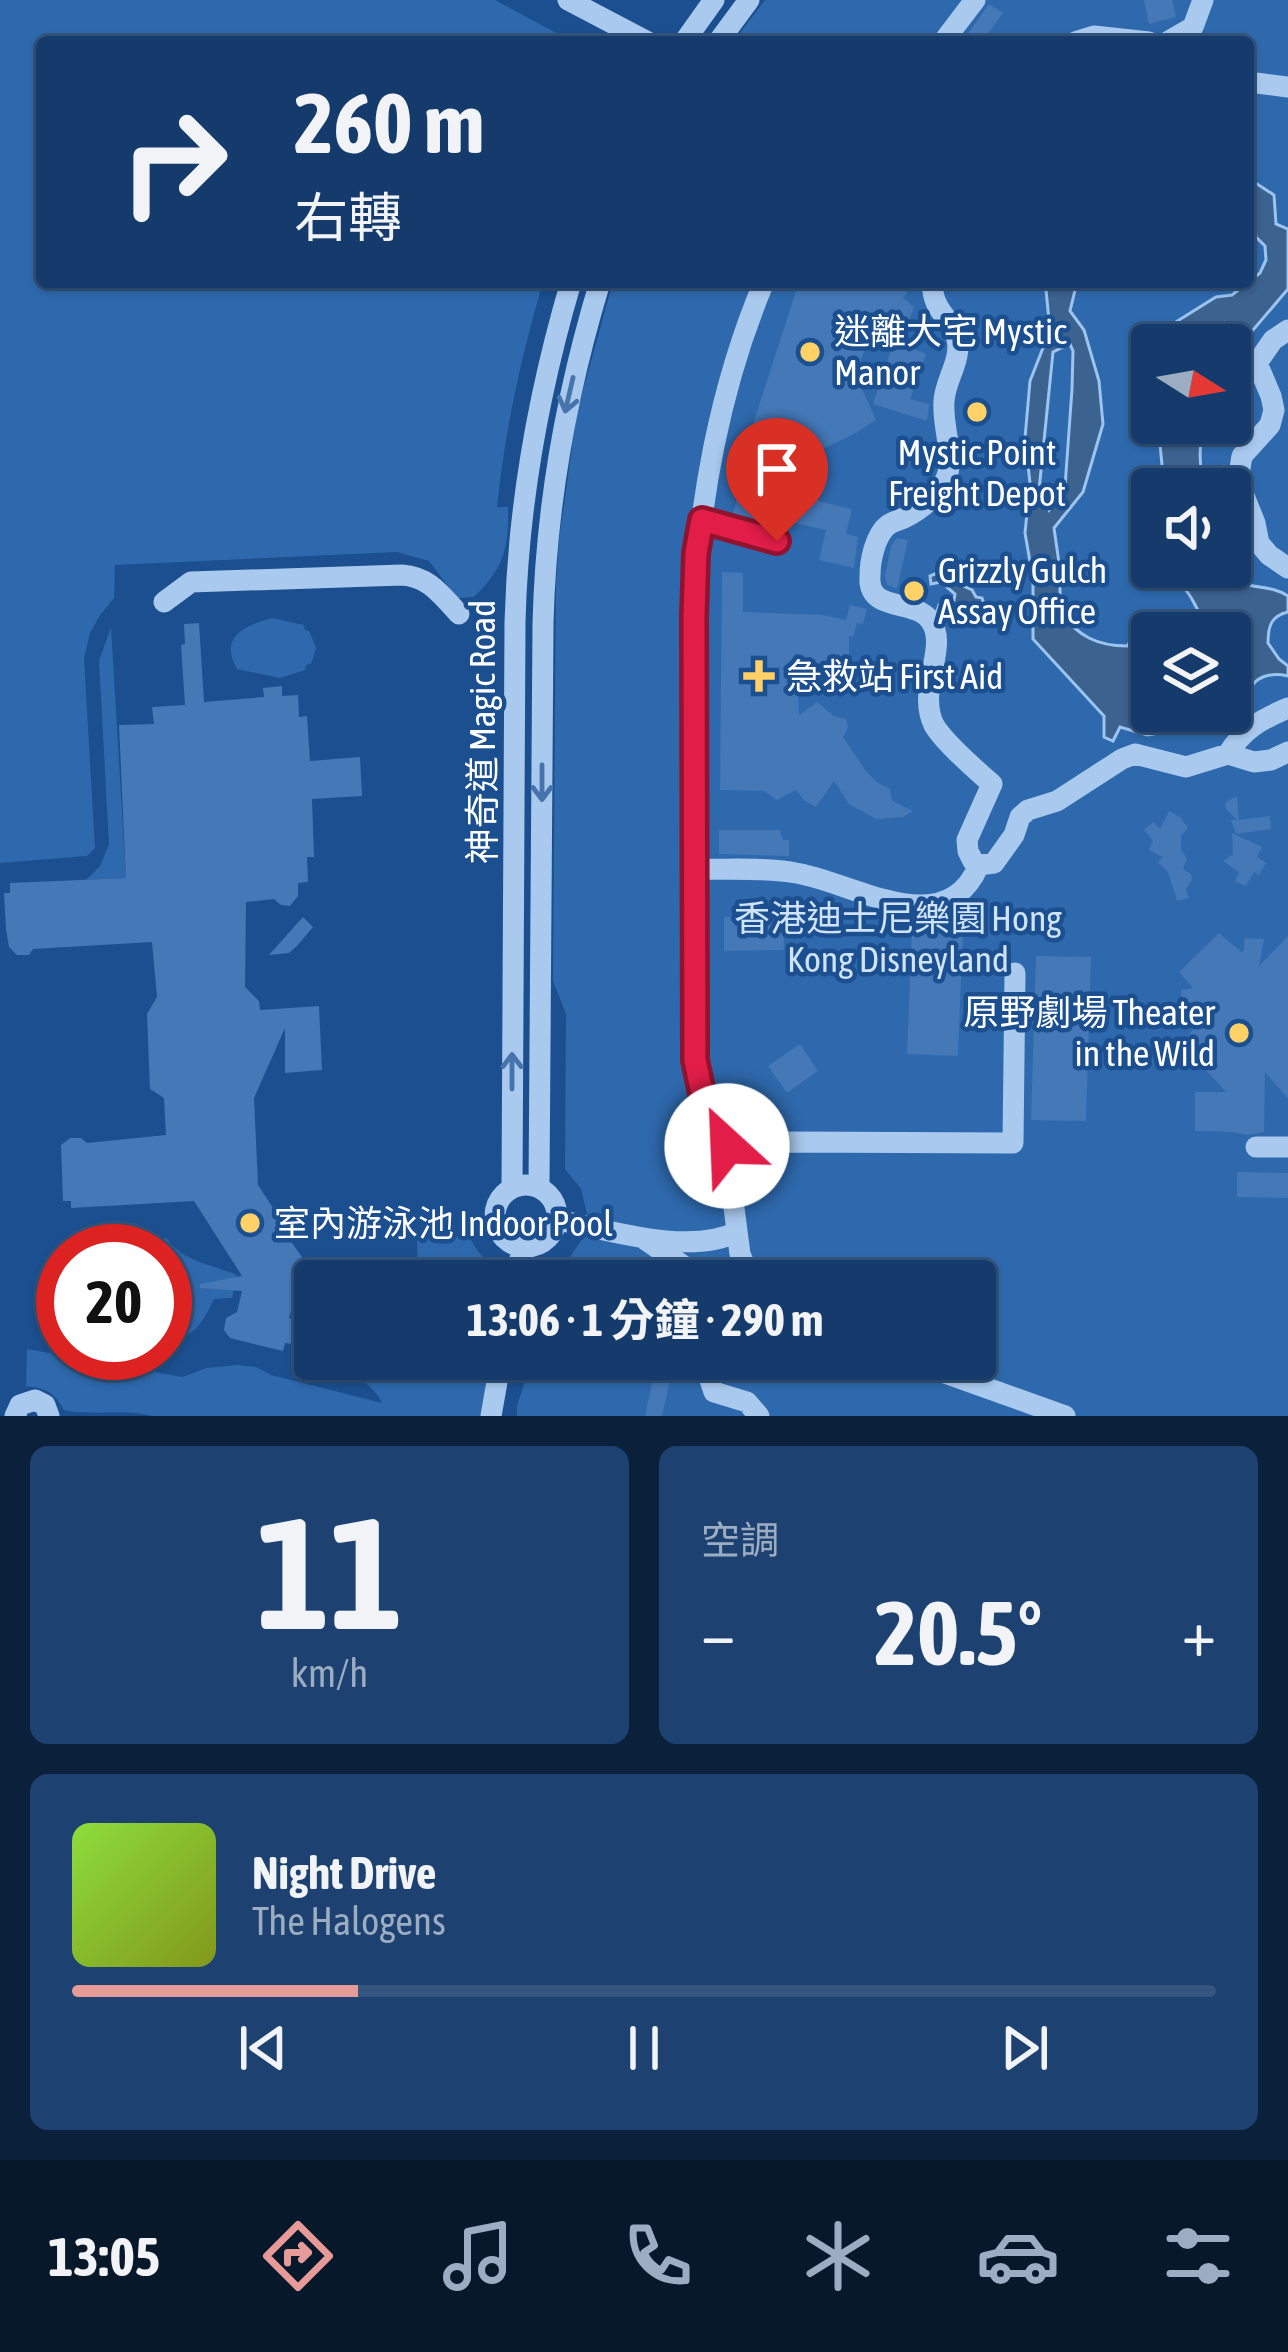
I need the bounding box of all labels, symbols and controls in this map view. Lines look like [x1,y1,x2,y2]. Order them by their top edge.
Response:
text: 260 m [294,75,484,171]
icon: right [96,84,252,240]
text: 右轉 [294,187,402,248]
place label: 迷離大宅 Mystic Manor [834,310,1067,393]
north arrow [1131,324,1251,444]
map controls [1131,324,1251,732]
marker: 迷離大宅 Mystic Manor [797,339,823,365]
one-way arrow [557,375,579,413]
marker: Mystic Point Freight Depot [964,399,990,425]
pin [726,418,828,541]
place label: Mystic Point Freight Depot [888,431,1066,514]
icon: arrive [744,436,810,502]
button: sound [1131,468,1251,588]
place label: Grizzly Gulch Assay Office [938,549,1107,632]
marker: Grizzly Gulch Assay Office [901,578,927,604]
street label: 神奇道 Magic Road [461,600,503,864]
button: layers [1131,612,1251,732]
place label: 急救站 First Aid [786,655,1003,697]
marker: 急救站 First Aid [743,660,775,692]
one-way arrow [531,763,553,802]
park label: 香港迪士尼樂園 Hong Kong Disneyland [734,897,1062,980]
place label: 原野劇場 Theater in the Wild [963,991,1216,1074]
marker: 原野劇場 Theater in the Wild [1226,1020,1252,1046]
one-way arrow [501,1052,523,1091]
position arrow [664,1083,790,1209]
place label: 室內游泳池 Indoor Pool [274,1202,613,1244]
marker: 室內游泳池 Indoor Pool [237,1210,263,1236]
speed limit sign: 20 [36,1224,192,1380]
text: 13:06 · 1 分鐘 · 290 m [467,1294,823,1346]
text: 11 [256,1483,403,1662]
text: 空調 [701,1518,779,1562]
text: 20.5° [875,1581,1042,1684]
text: − [701,1594,735,1670]
text: + [1182,1594,1216,1670]
text: km/h [291,1651,368,1695]
text: Night Drive [252,1847,437,1899]
text: The Halogens [252,1899,446,1943]
icon: previous [230,2015,296,2081]
icon: pause [611,2015,677,2081]
icon: next [992,2015,1058,2081]
icon: directions [256,2214,340,2298]
icon: music [436,2214,520,2298]
icon: phone [616,2214,700,2298]
icon: climate [796,2214,880,2298]
icon: car [976,2214,1060,2298]
icon: filters [1156,2214,1240,2298]
text: 13:05 [48,2226,160,2287]

